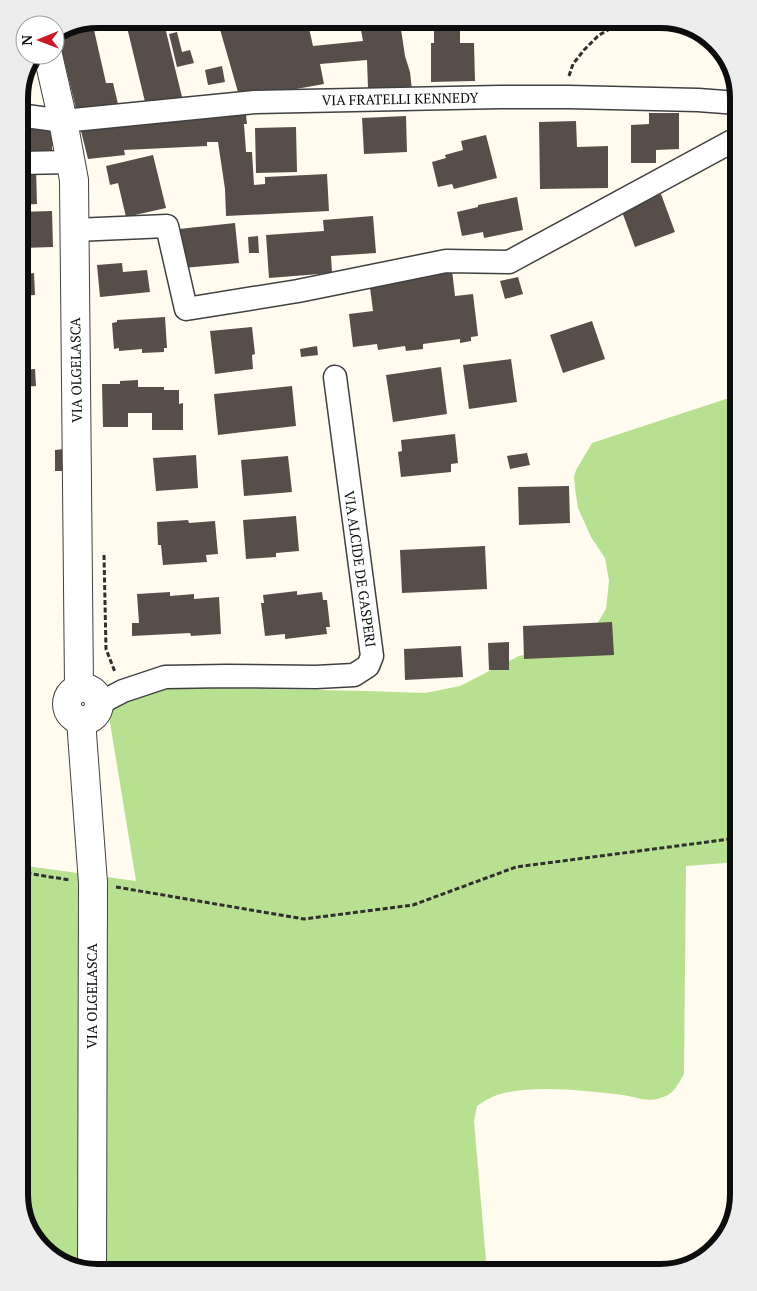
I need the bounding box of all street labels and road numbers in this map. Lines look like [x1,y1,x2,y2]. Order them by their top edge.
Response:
street label: VIA FRATELLI KENNEDY [321,88,480,109]
street label: VIA OLGELASCA [65,317,86,423]
street label: VIA ALCIDE DE GASPERI [340,489,381,648]
street label: VIA OLGELASCA [82,943,101,1049]

